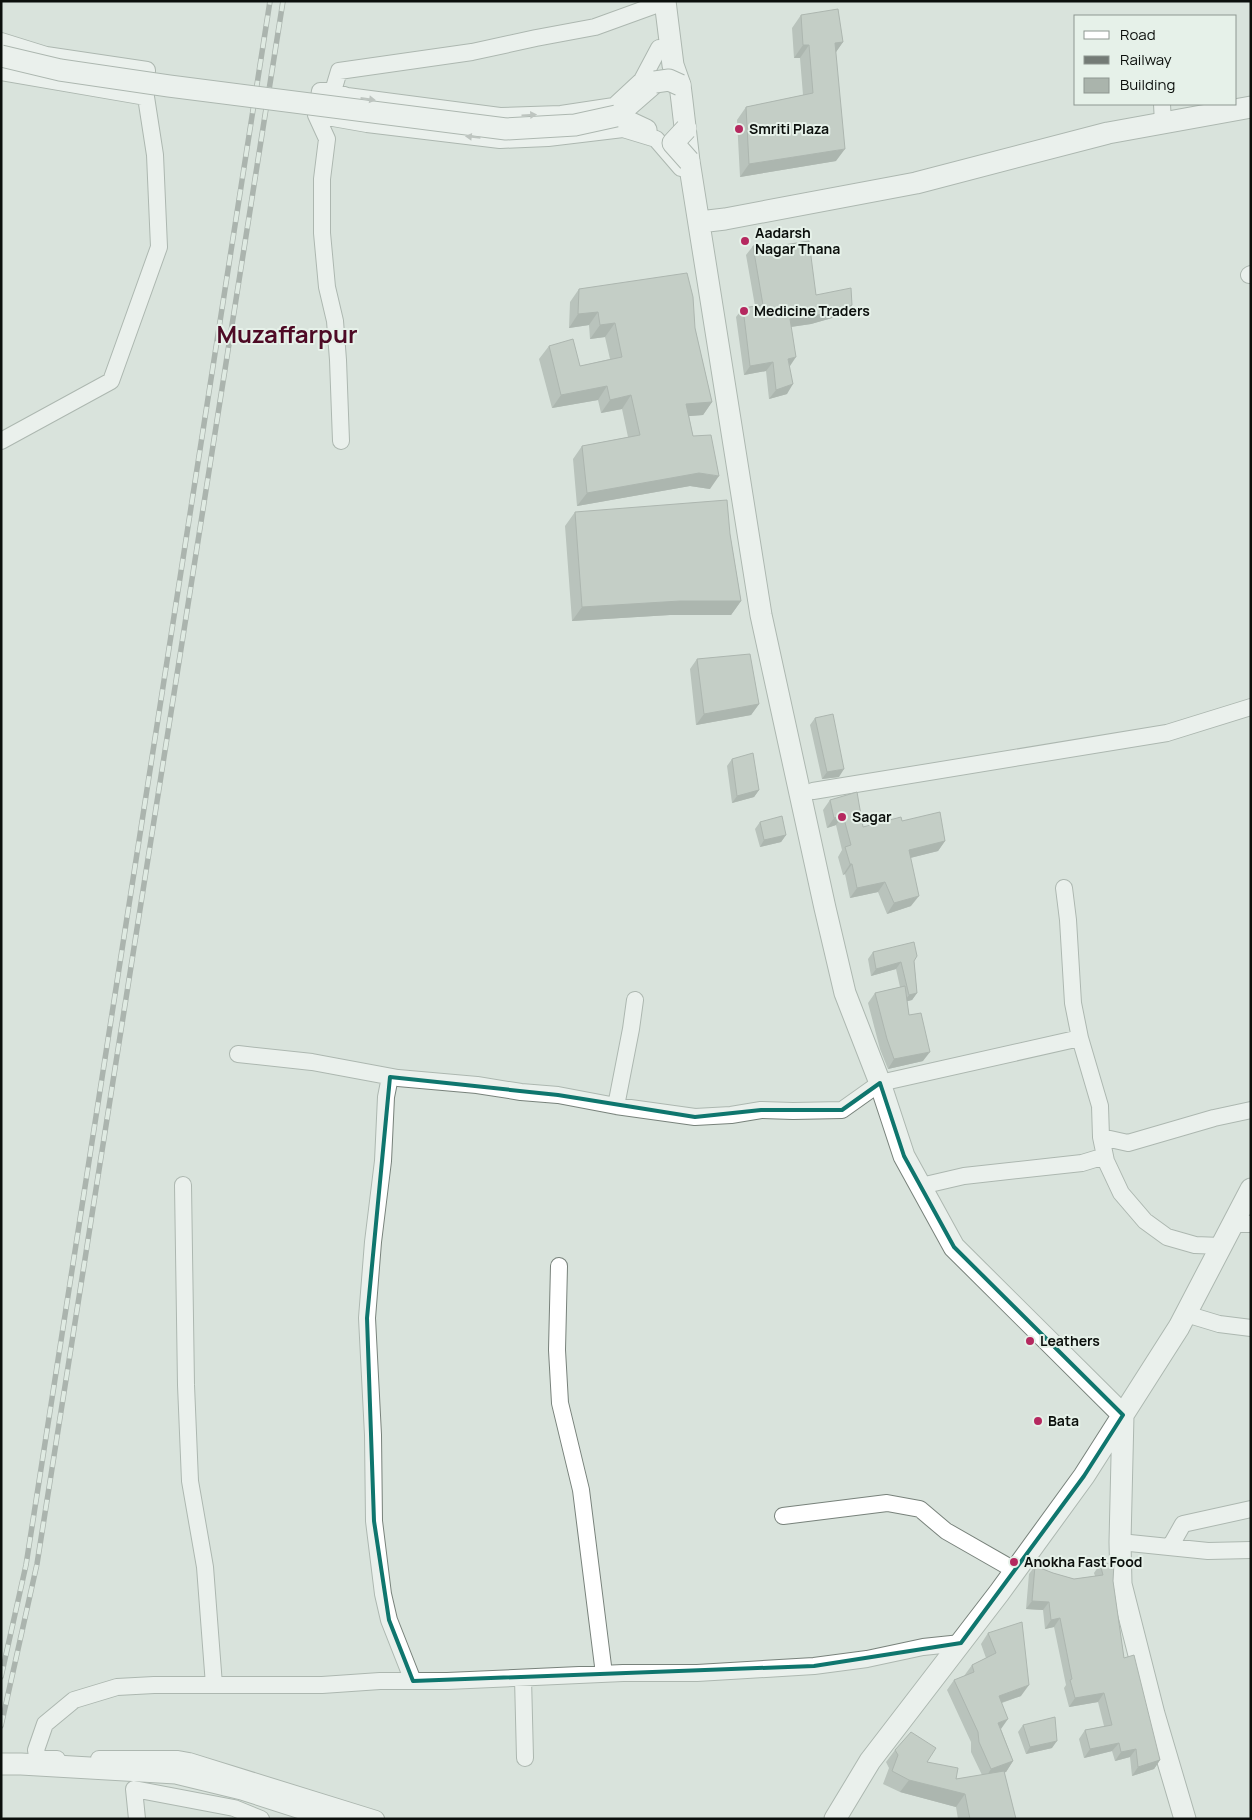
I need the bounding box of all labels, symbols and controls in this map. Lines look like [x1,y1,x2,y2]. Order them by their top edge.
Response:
legend [1074,15,1237,105]
text: Road [1120,24,1156,45]
text: Railway [1120,49,1172,70]
text: Building [1120,74,1175,95]
one-way arrow [360,95,376,103]
one-way arrow [522,111,538,119]
place label: Smriti Plaza [749,119,829,138]
marker: Smriti Plaza [733,123,745,135]
one-way arrow [464,133,480,141]
place label: Aadarsh Nagar Thana [755,223,840,258]
marker: Aadarsh Nagar Thana [739,235,751,247]
place label: Medicine Traders [754,301,870,320]
marker: Medicine Traders [738,305,750,317]
district label: Muzaffarpur [216,317,358,350]
place label: Sagar [852,807,892,826]
marker: Sagar [836,811,848,823]
place label: Leathers [1040,1331,1100,1350]
marker: Leathers [1024,1335,1036,1347]
place label: Bata [1048,1411,1079,1430]
marker: Bata [1032,1415,1044,1427]
place label: Anokha Fast Food [1024,1552,1142,1571]
marker: Anokha Fast Food [1008,1556,1020,1568]

